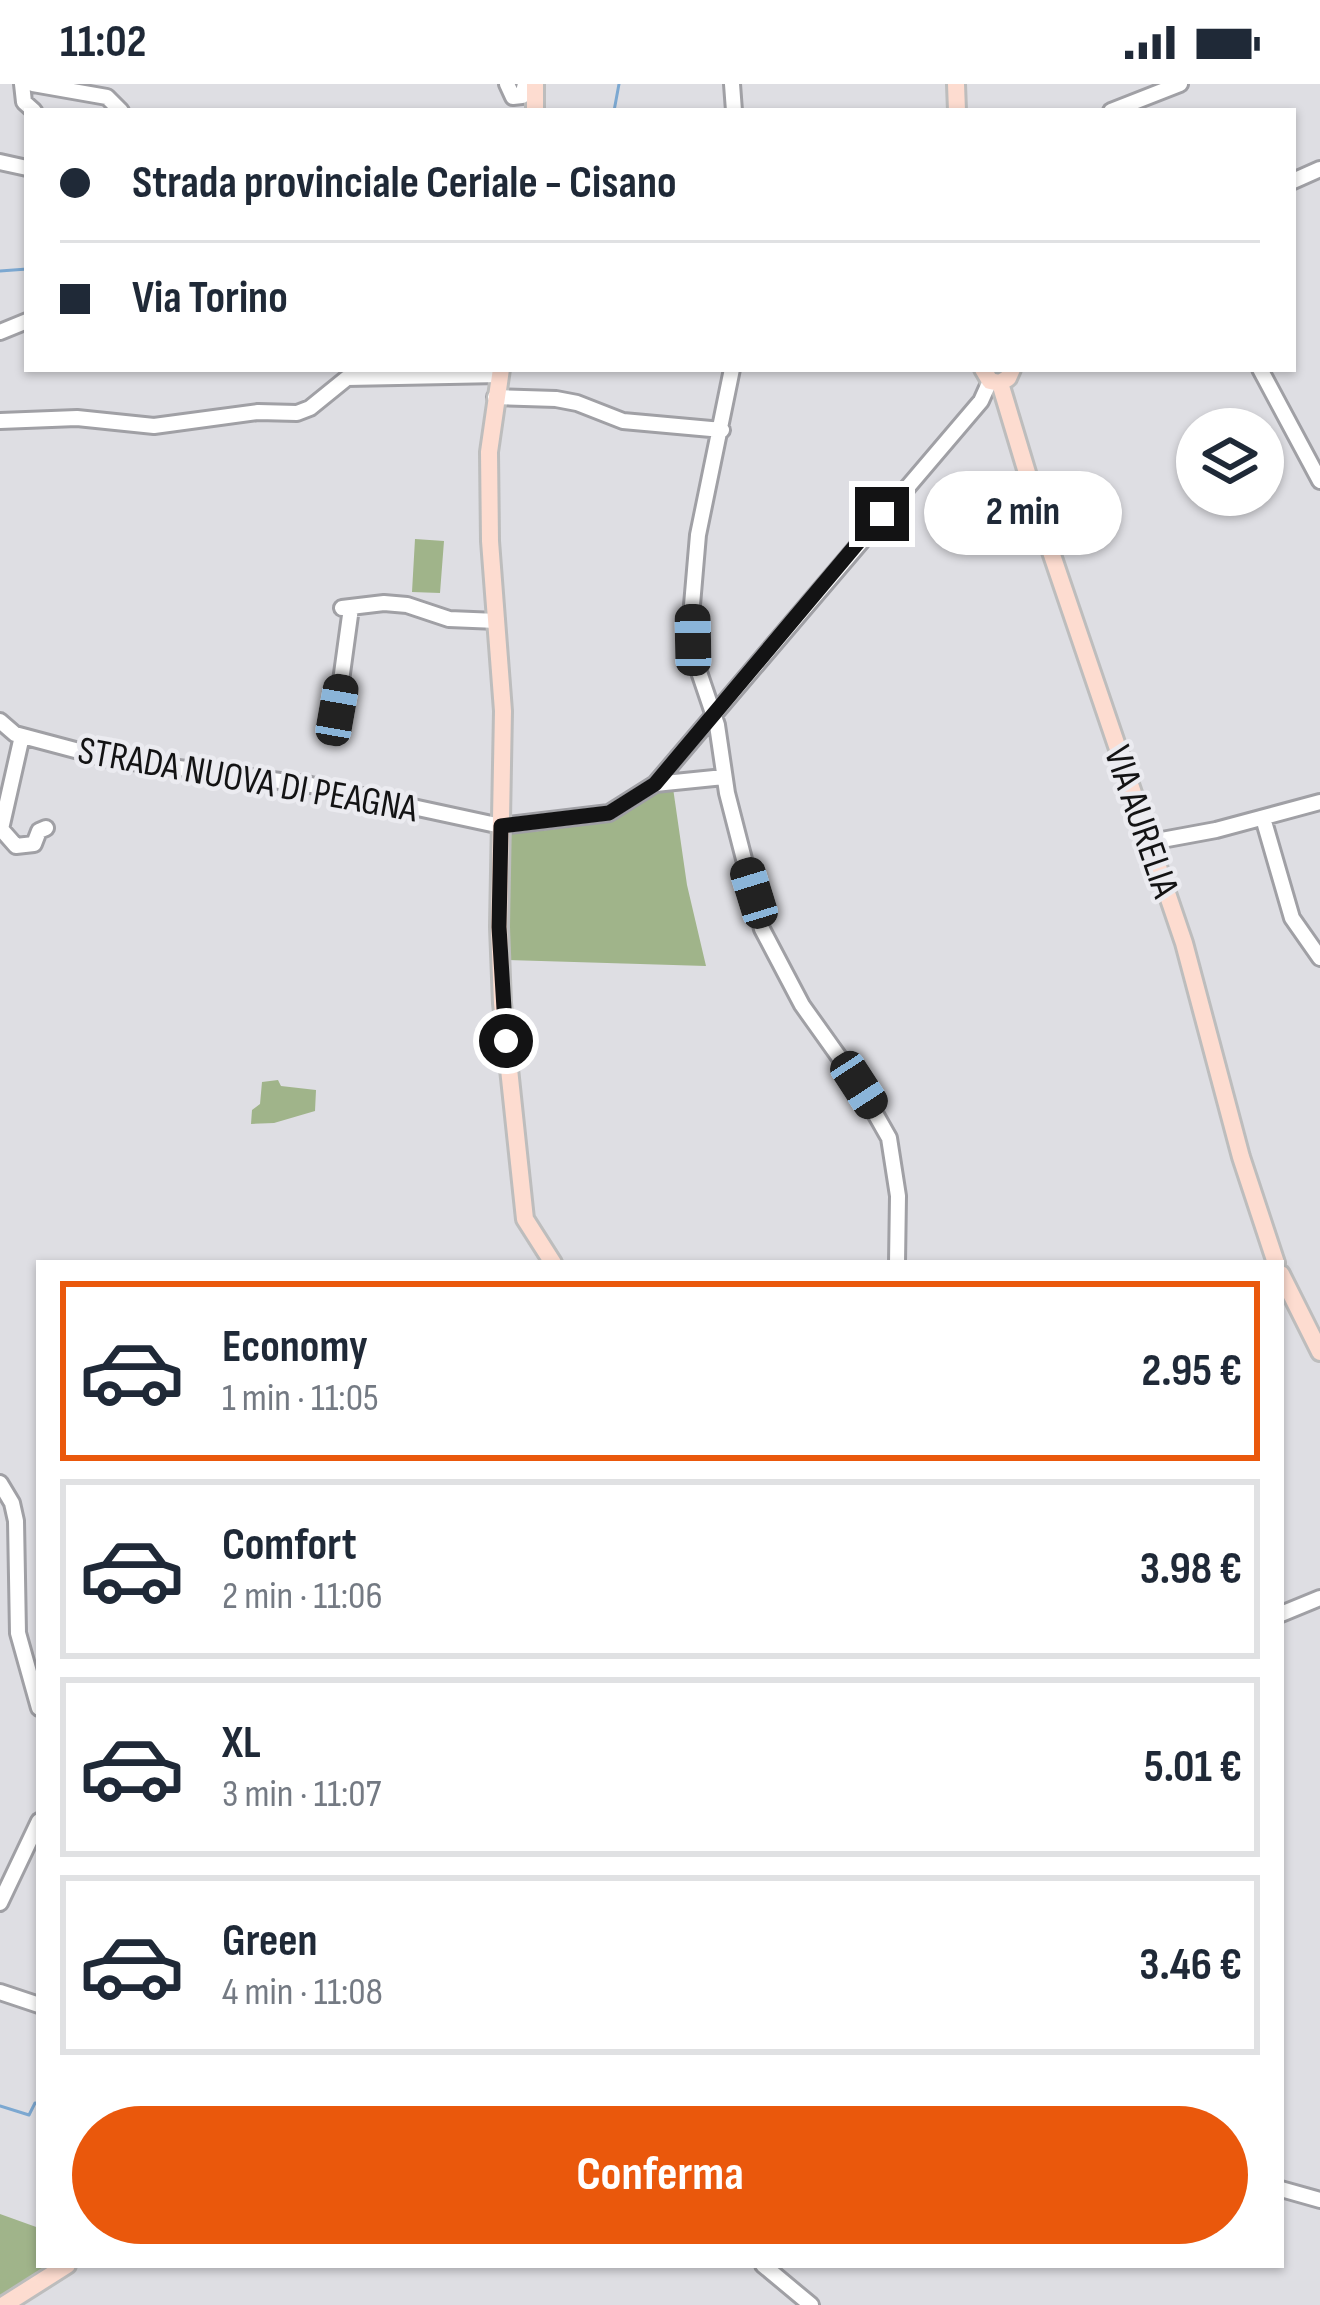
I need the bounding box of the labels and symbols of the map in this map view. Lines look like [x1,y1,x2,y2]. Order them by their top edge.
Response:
callout: 2 min [924,472,1122,556]
route end [855,487,909,541]
car [674,604,712,676]
car [313,671,361,749]
street label: STRADA NUOVA DI PEAGNA [74,727,421,833]
street label: VIA AURELIA [1093,740,1189,904]
car [726,853,782,933]
route start [479,1014,533,1068]
car [824,1045,894,1125]

